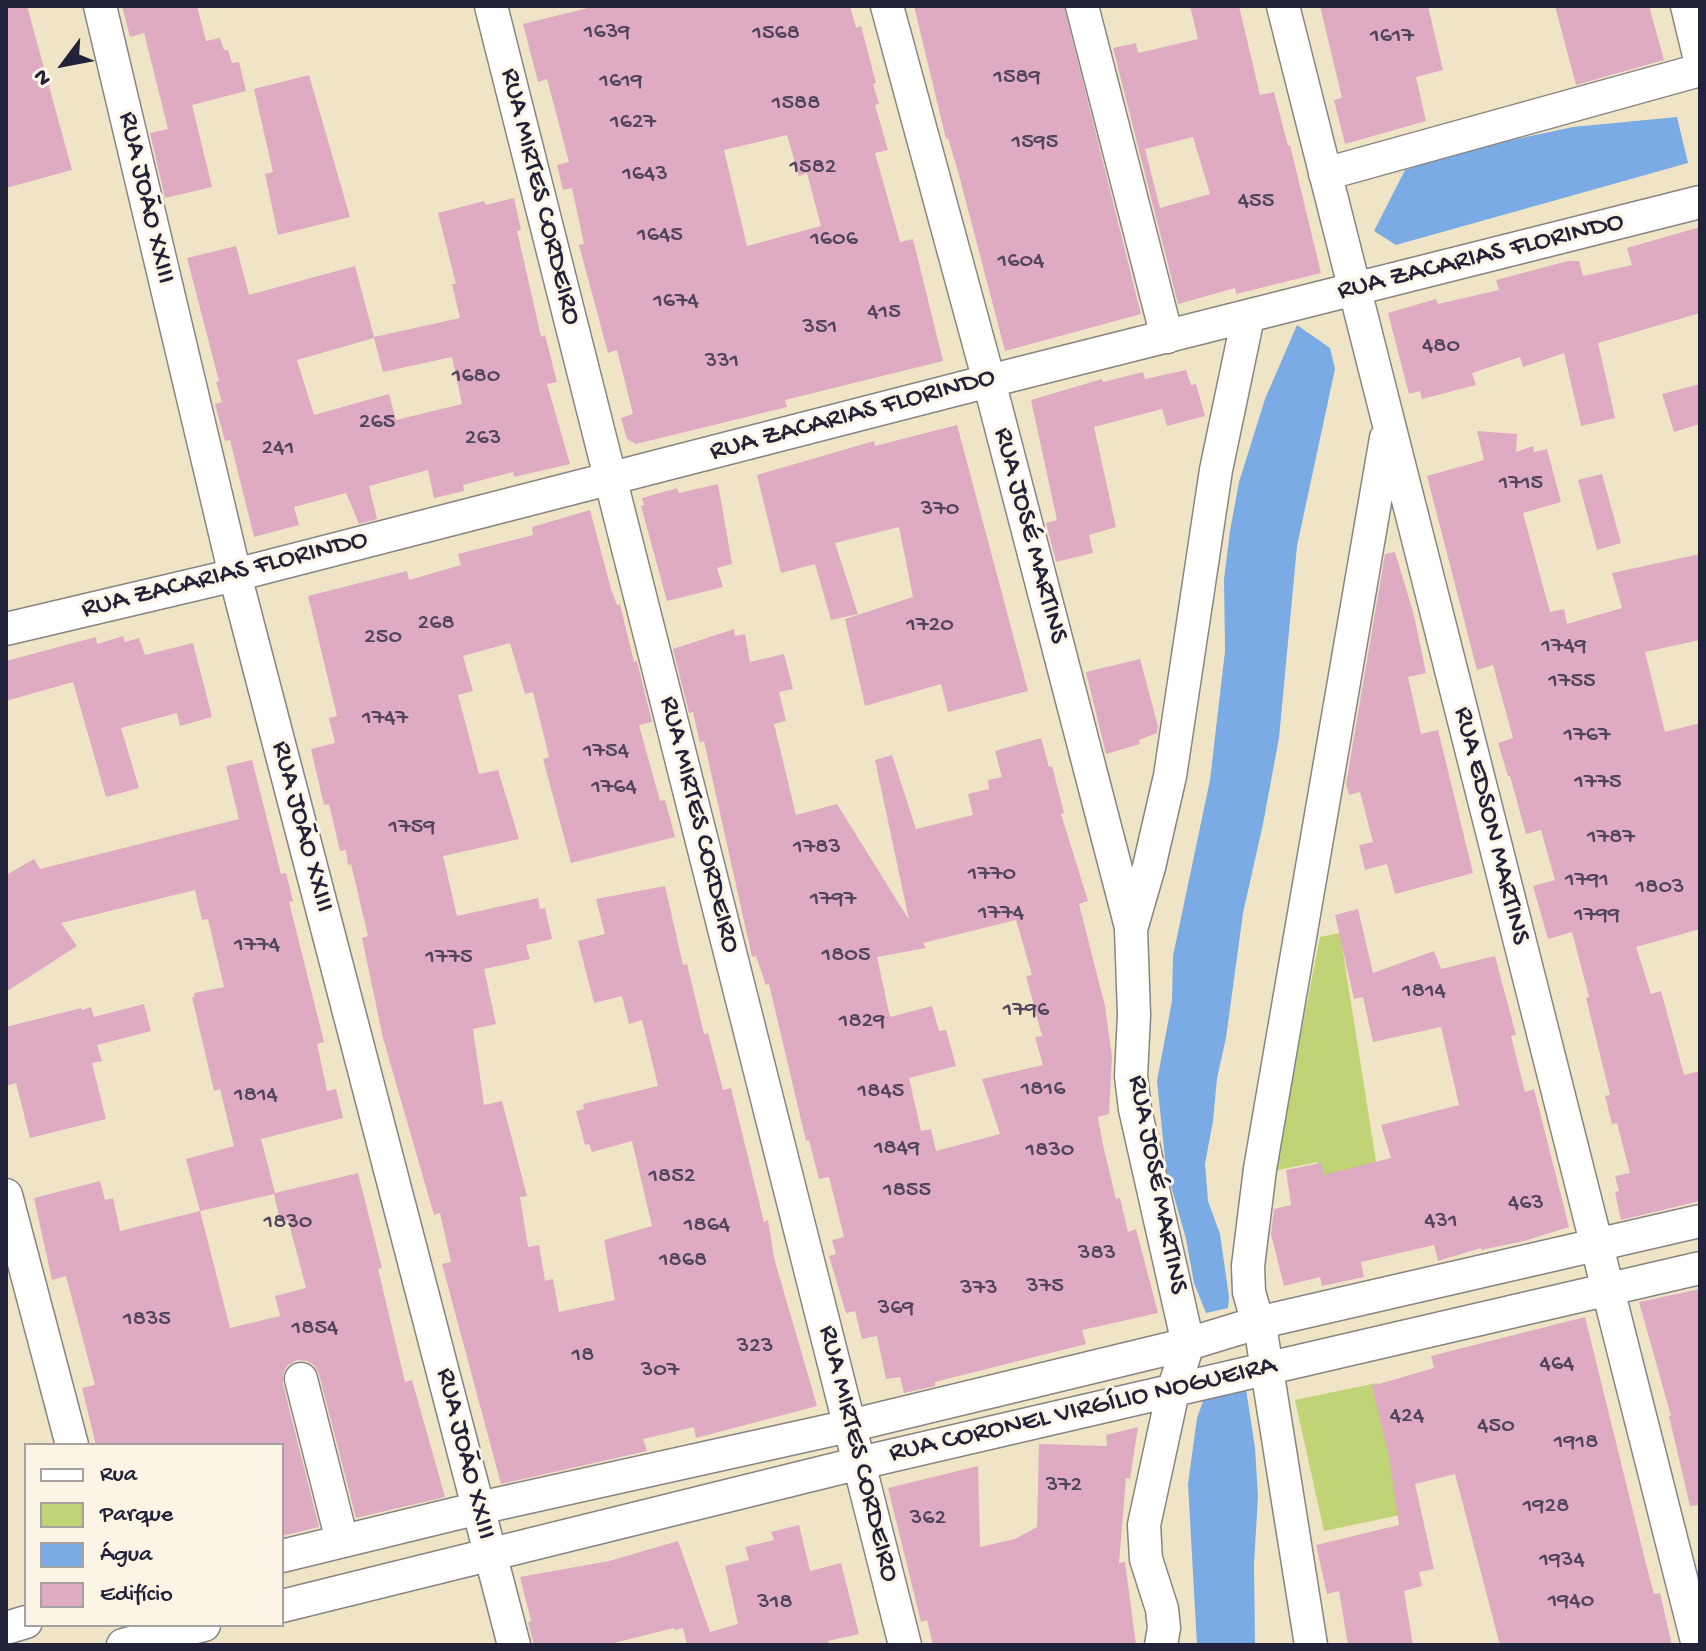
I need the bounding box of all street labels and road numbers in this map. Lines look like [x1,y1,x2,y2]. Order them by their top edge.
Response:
street label: RUA MIRTES CORDEIRO [491,65,587,329]
street label: RUA JOÃO XXIII [109,109,181,287]
street label: RUA ZACARIAS FLORINDO [1334,206,1628,310]
street label: RUA ZACARIAS FLORINDO [707,362,999,470]
street label: RUA JOSÉ MARTINS [984,424,1074,648]
street label: RUA ZACARIAS FLORINDO [78,524,372,628]
street label: RUA MIRTES CORDEIRO [650,693,746,957]
street label: RUA EDSON MARTINS [1444,704,1536,948]
street label: RUA JOÃO XXIII [262,738,340,916]
street label: RUA JOSÉ MARTINS [1118,1073,1194,1297]
street label: RUA MIRTES CORDEIRO [809,1322,905,1586]
street label: RUA CORONEL VIRGÍLIO NOGUEIRA [886,1350,1280,1472]
street label: RUA JOÃO XXIII [426,1365,502,1543]

